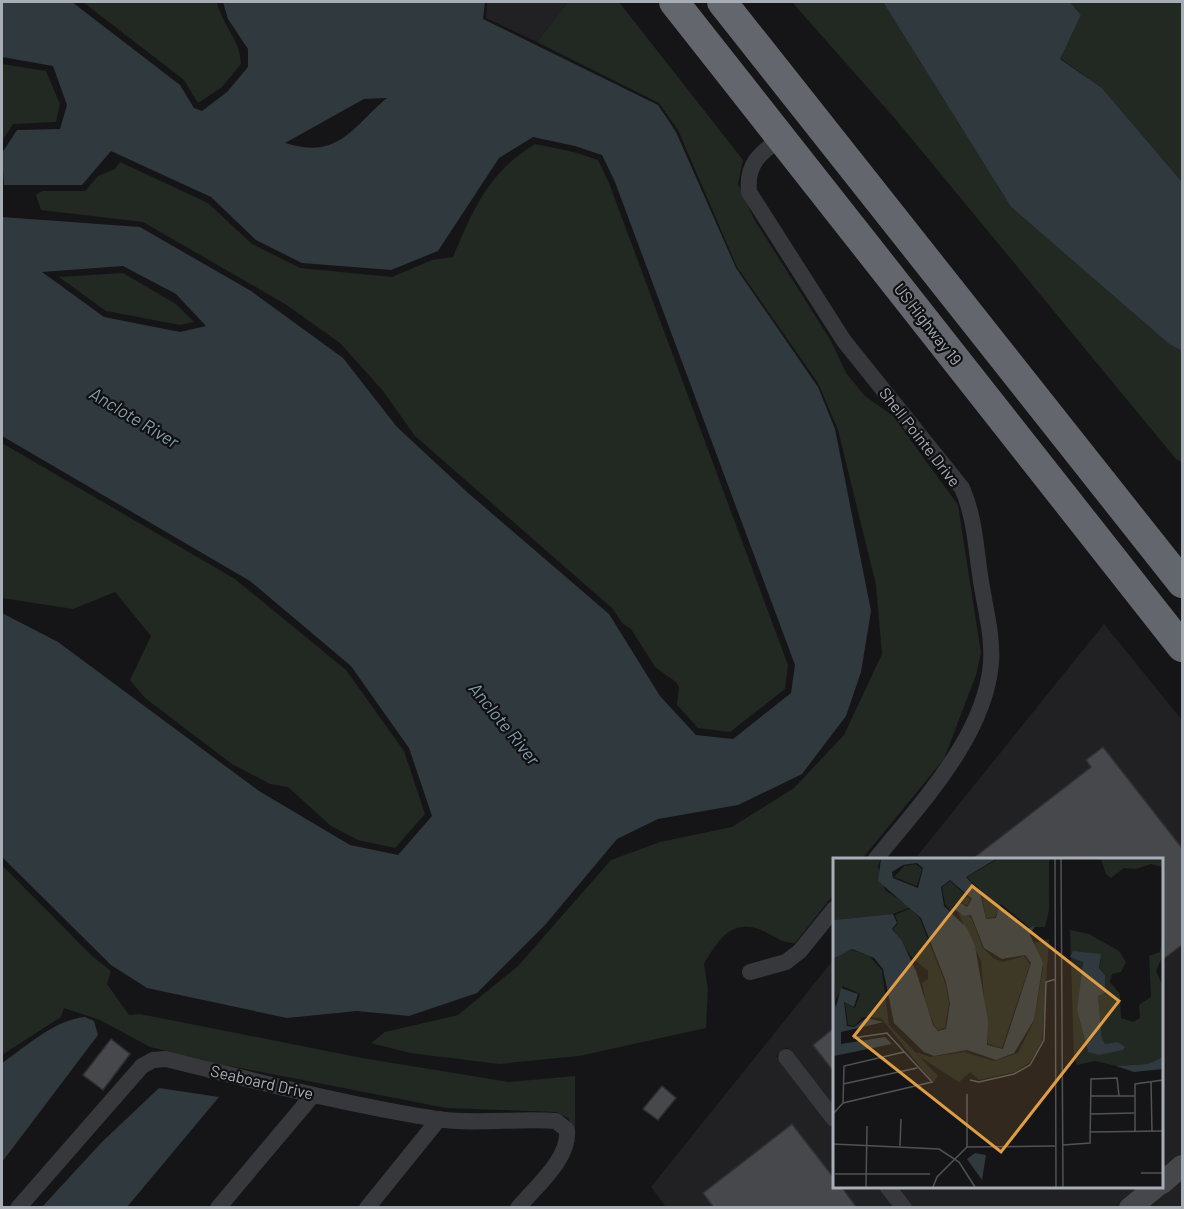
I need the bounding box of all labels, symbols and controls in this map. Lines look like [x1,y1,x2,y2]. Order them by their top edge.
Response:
street label: US Highway 19 [891,279,966,368]
water label: Anclote River [86,382,184,453]
street label: Shell Pointe Drive [876,383,965,490]
water label: Anclote River [465,678,545,770]
inset map [833,858,1163,1188]
street label: Seaboard Drive [209,1060,315,1103]

